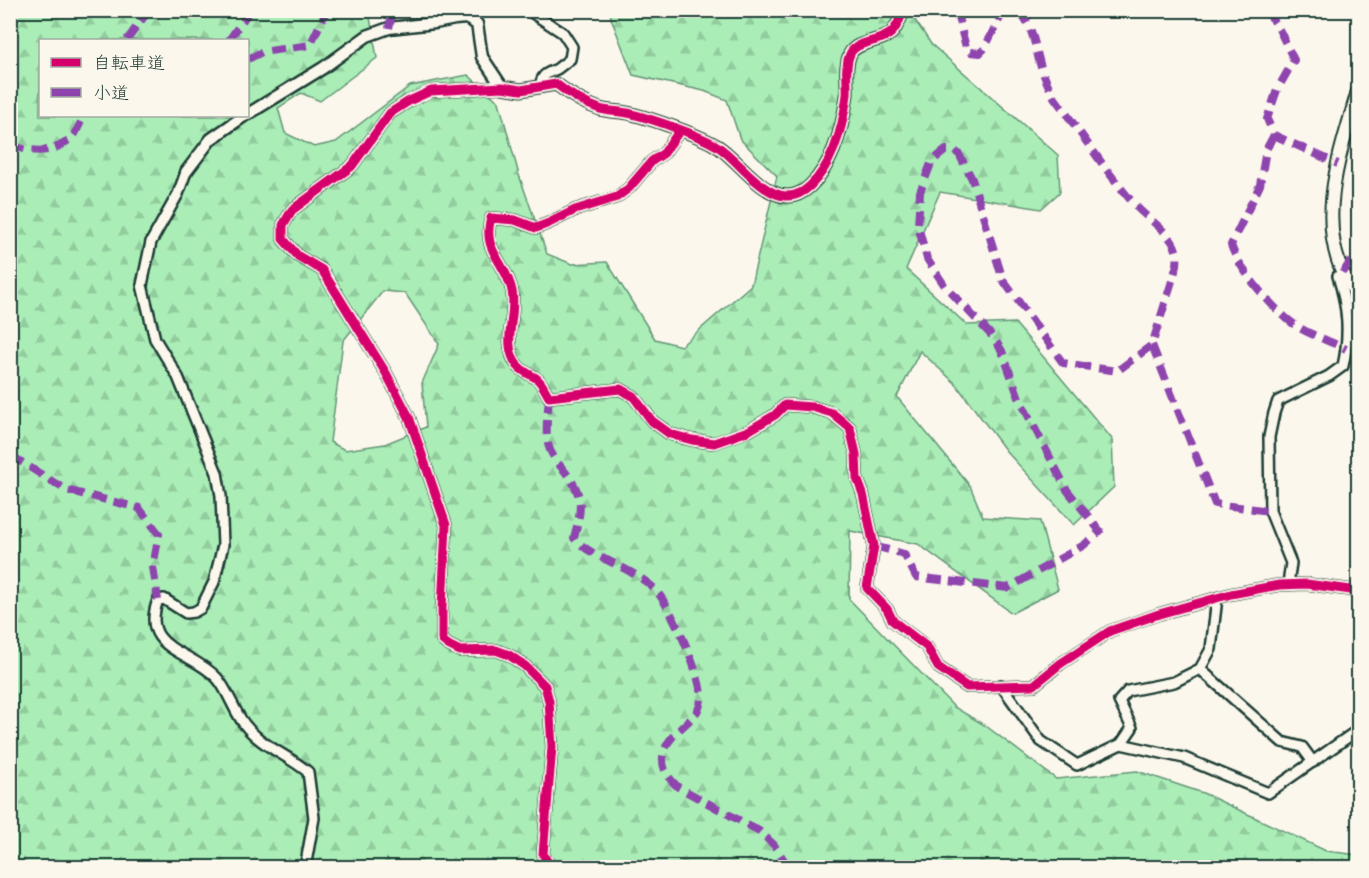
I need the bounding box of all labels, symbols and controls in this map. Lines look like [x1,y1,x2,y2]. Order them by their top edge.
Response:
legend [39,39,249,117]
text: 自転車道 [93,51,165,76]
text: 小道 [93,81,129,106]

